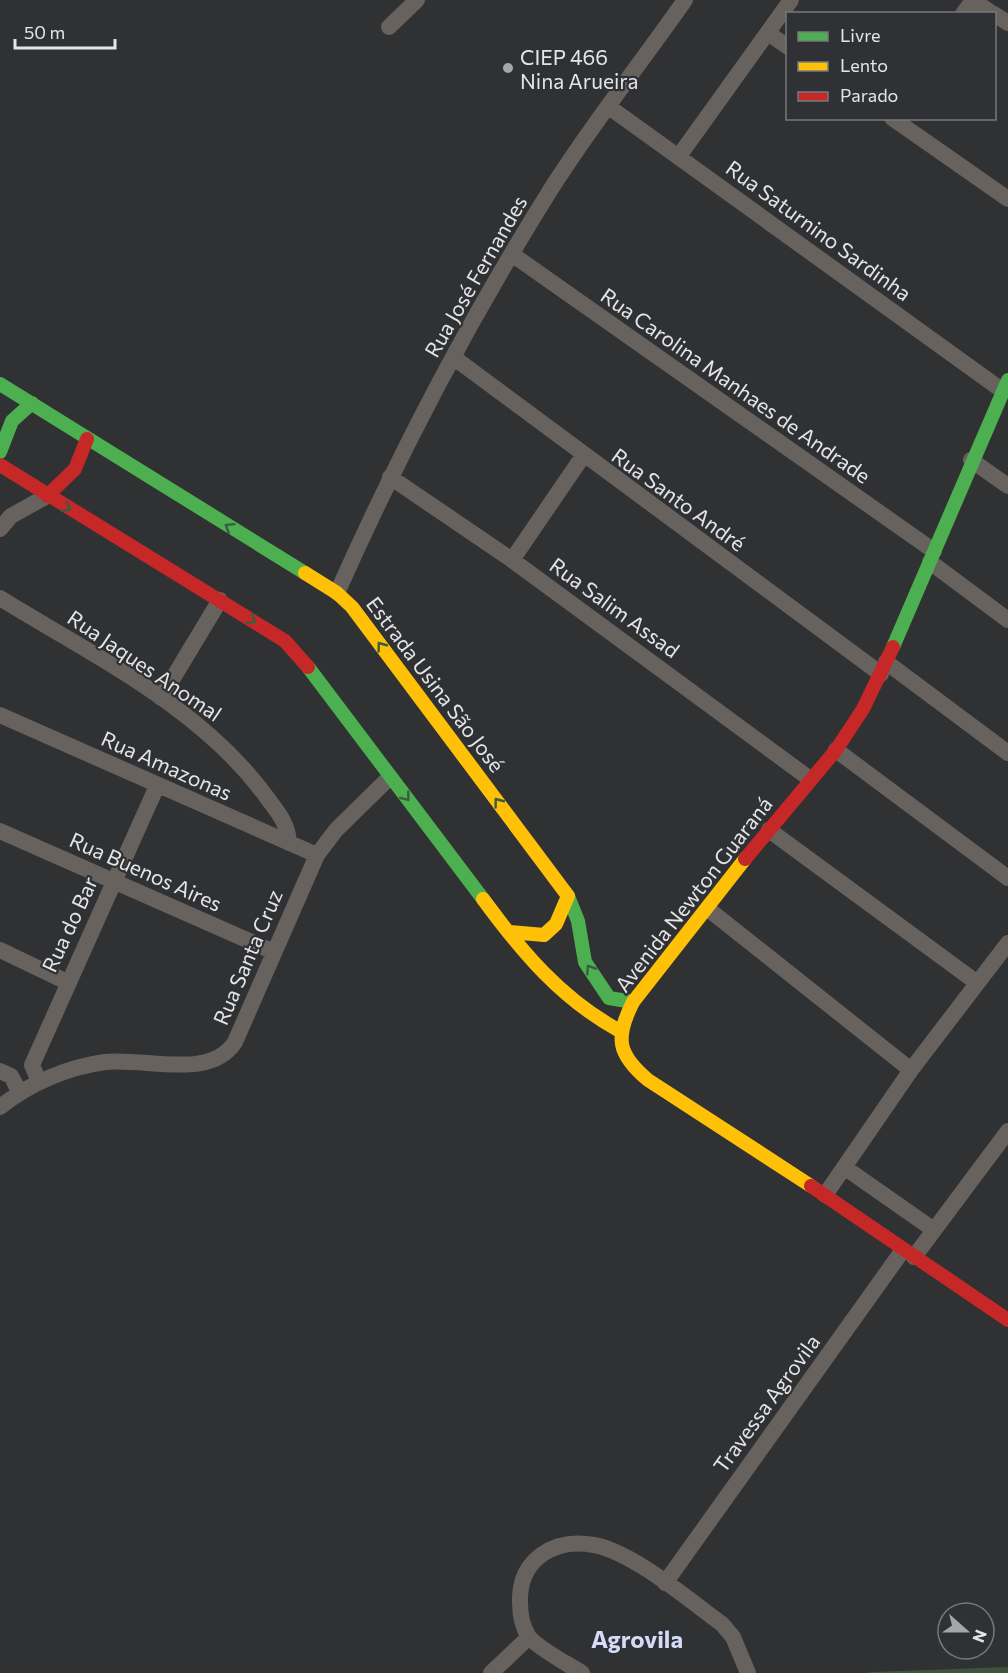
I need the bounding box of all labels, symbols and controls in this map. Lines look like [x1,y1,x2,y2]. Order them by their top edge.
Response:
scale bar [15,12,116,50]
legend [786,12,996,120]
text: 50 m [24,21,65,43]
text: Livre [840,24,881,46]
place label: CIEP 466 Nina Arueira [520,44,639,93]
text: Lento [840,54,888,76]
marker: CIEP 466 Nina Arueira [501,61,515,75]
text: Parado [840,84,898,106]
street label: Rua Saturnino Sardinha [722,154,916,306]
street label: Rua José Fernandes [419,191,531,361]
street label: Rua Carolina Manhaes de Andrade [596,282,876,488]
street label: Rua Santo André [607,442,751,556]
one-way arrow [61,501,71,513]
one-way arrow [225,523,235,535]
street label: Rua Salim Assad [545,552,685,662]
street label: Estrada Usina São José [362,591,510,777]
street label: Rua Jaques Anomal [63,604,227,726]
one-way arrow [246,612,256,624]
one-way arrow [377,641,388,652]
street label: Rua Amazonas [98,725,236,805]
one-way arrow [398,790,409,801]
street label: Avenida Newton Guaraná [609,792,777,996]
one-way arrow [494,797,505,808]
street label: Rua Buenos Aires [66,826,226,916]
street label: Rua do Bar [36,872,102,976]
street label: Rua Santa Cruz [207,886,287,1028]
one-way arrow [586,965,597,976]
street label: Travessa Agrovila [708,1329,824,1477]
north arrow [936,1601,996,1661]
district label: Agrovila [591,1624,683,1653]
text: N [969,1628,991,1646]

